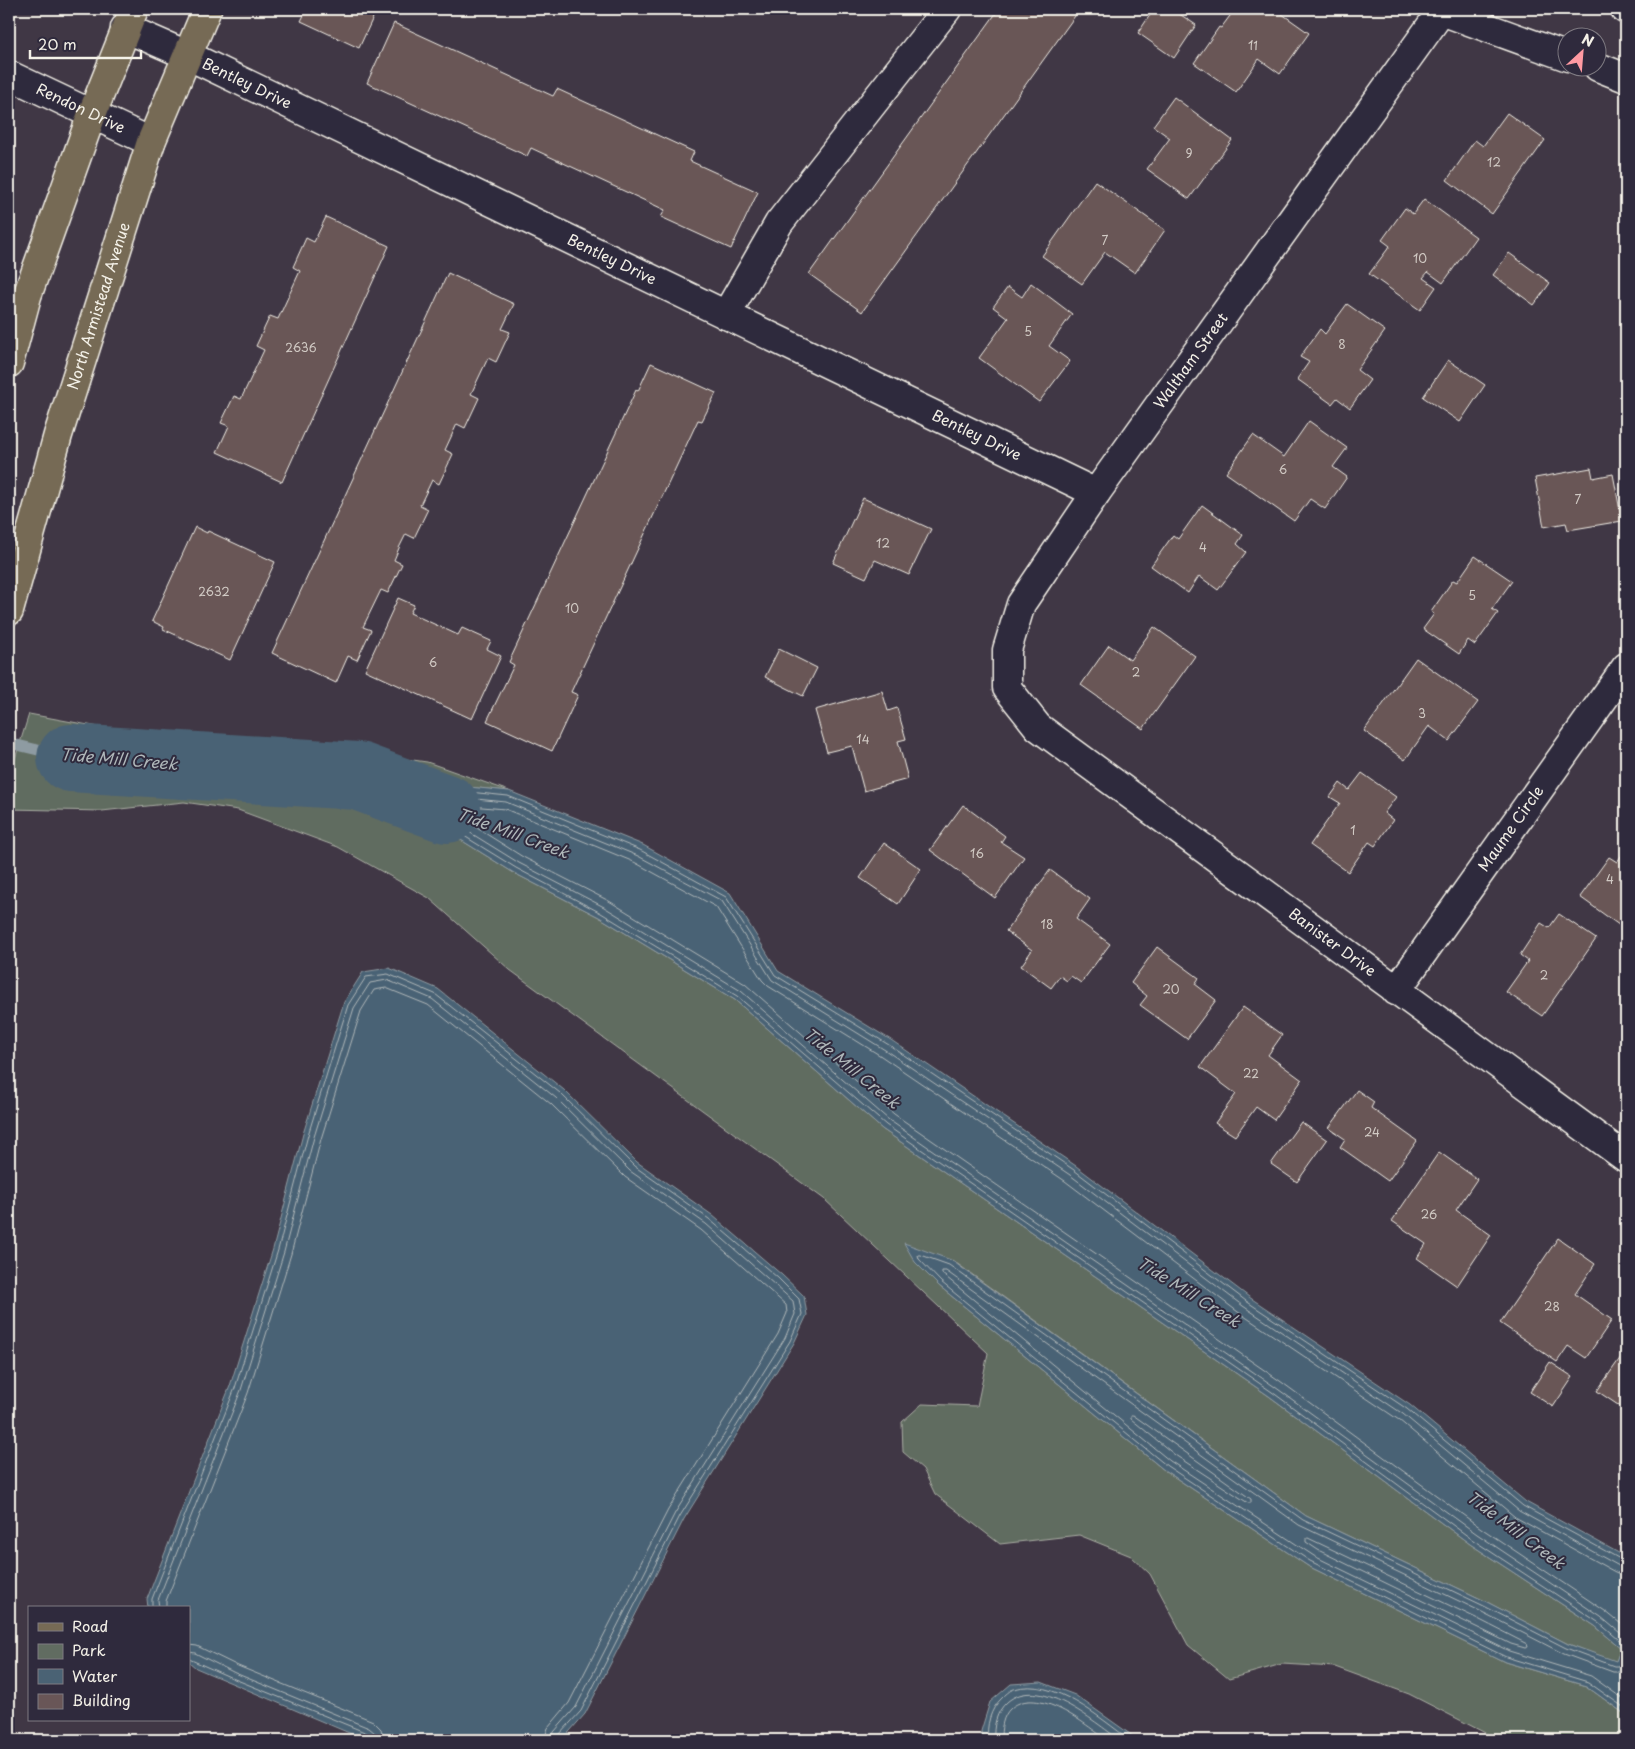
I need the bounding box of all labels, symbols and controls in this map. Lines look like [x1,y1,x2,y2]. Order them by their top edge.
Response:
scale bar [30,28,141,60]
north arrow [1558,28,1608,78]
text: N [1578,28,1598,52]
text: 20 m [38,32,77,55]
house number: 11 [1248,36,1258,54]
street label: Bentley Drive [199,51,296,114]
street label: Rendon Drive [33,76,129,138]
house number: 9 [1185,144,1193,162]
house number: 12 [1487,153,1501,171]
street label: North Armistead Avenue [60,219,135,392]
street label: Bentley Drive [564,227,661,290]
house number: 7 [1102,231,1109,249]
house number: 10 [1413,249,1427,267]
street label: Waltham Street [1147,307,1233,413]
house number: 5 [1024,322,1032,340]
house number: 8 [1338,335,1346,353]
house number: 2636 [285,338,317,356]
street label: Bentley Drive [929,403,1026,465]
house number: 6 [1279,460,1287,478]
house number: 7 [1575,490,1582,508]
house number: 12 [876,534,890,552]
house number: 4 [1199,538,1207,556]
house number: 2632 [198,582,230,600]
house number: 5 [1468,586,1476,604]
house number: 10 [565,599,579,617]
house number: 6 [429,653,437,671]
house number: 2 [1132,663,1140,681]
house number: 3 [1418,704,1426,722]
house number: 14 [856,730,870,748]
water label: Tide Mill Creek [60,741,180,775]
street label: Maume Circle [1471,780,1549,876]
water label: Tide Mill Creek [454,801,574,864]
house number: 1 [1350,821,1356,839]
house number: 16 [970,844,984,862]
house number: 4 [1606,870,1614,888]
street label: Banister Drive [1284,901,1381,981]
house number: 18 [1041,915,1053,933]
house number: 2 [1540,966,1548,984]
house number: 20 [1162,980,1180,998]
water label: Tide Mill Creek [799,1021,907,1114]
house number: 22 [1243,1064,1259,1082]
house number: 24 [1364,1123,1380,1141]
house number: 26 [1421,1205,1437,1223]
water label: Tide Mill Creek [1133,1250,1247,1333]
house number: 28 [1544,1297,1560,1315]
water label: Tide Mill Creek [1462,1484,1572,1575]
legend [28,1606,190,1722]
text: Road [72,1614,108,1637]
text: Park [72,1638,106,1661]
text: Water [72,1664,117,1687]
text: Building [72,1688,131,1711]

